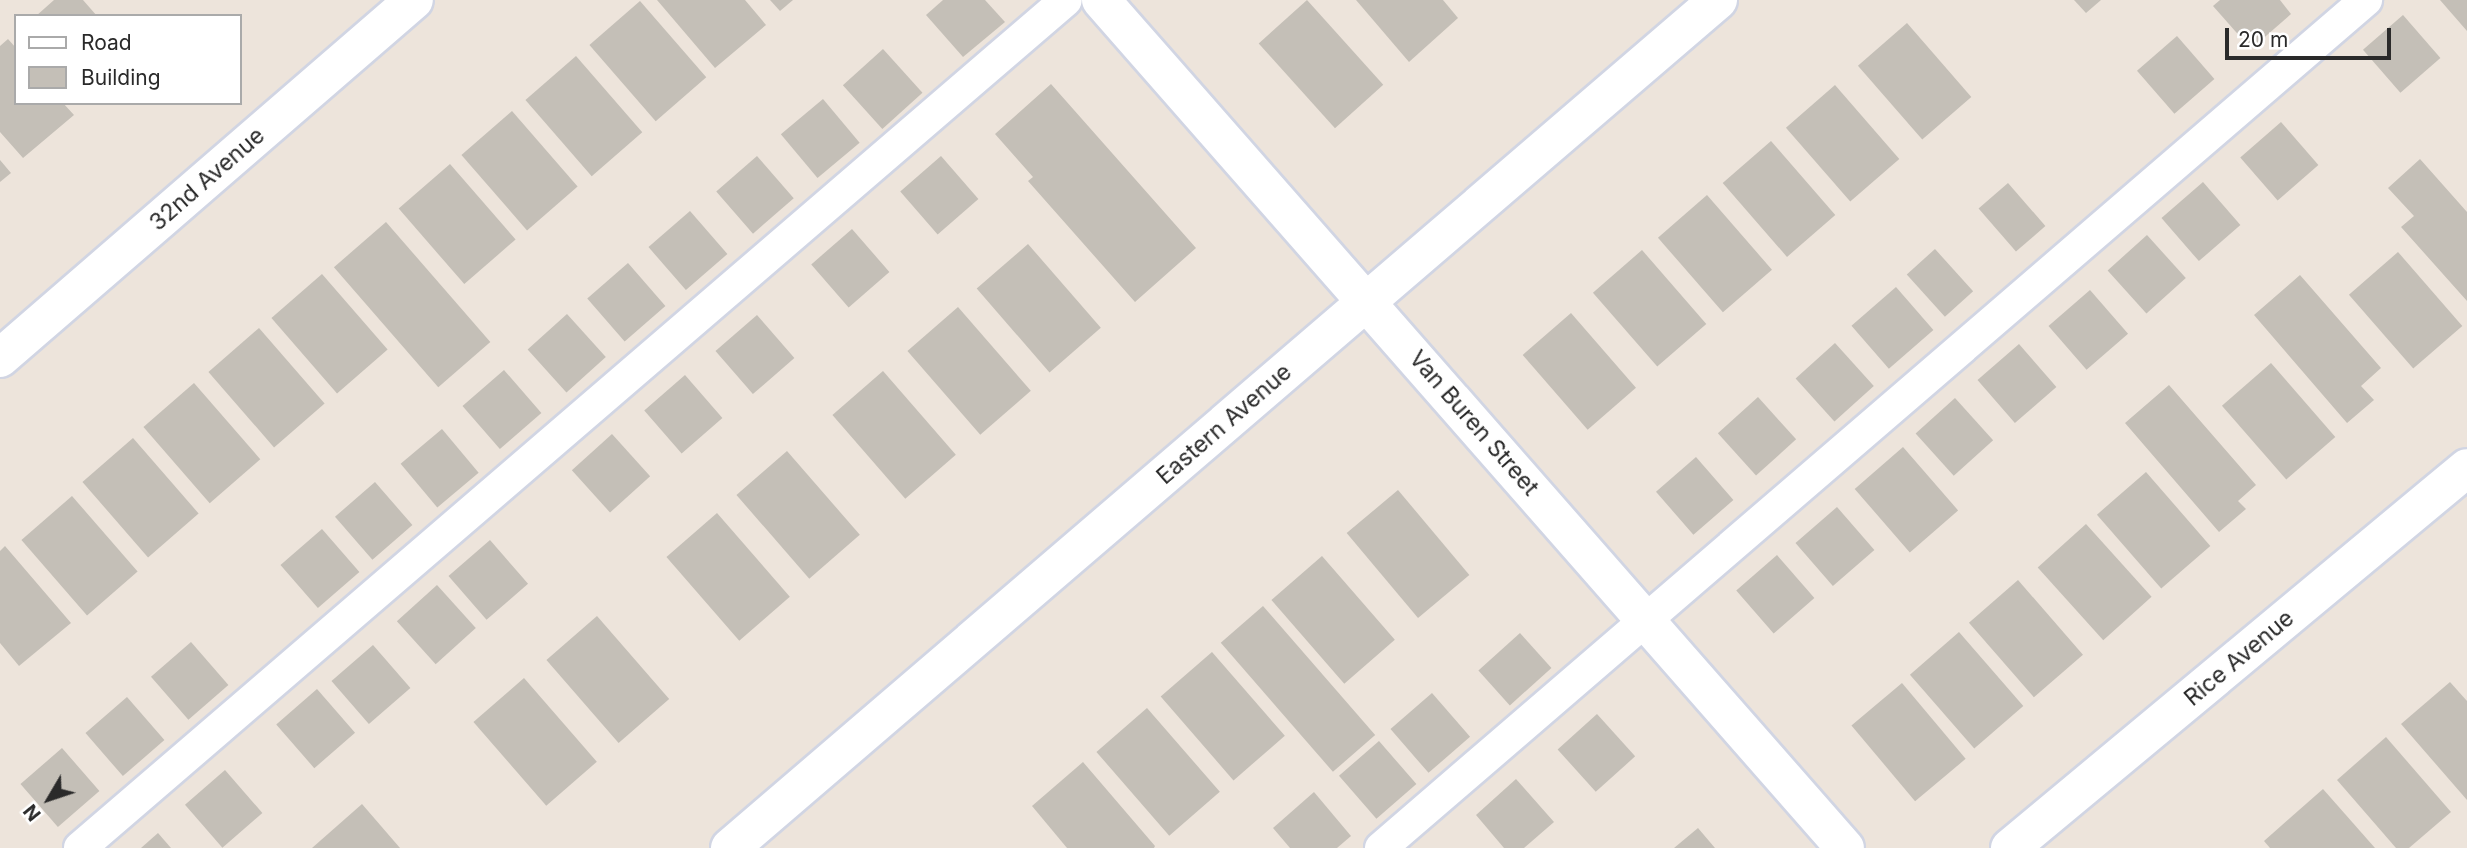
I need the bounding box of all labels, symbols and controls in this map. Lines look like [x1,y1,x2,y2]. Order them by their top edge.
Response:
legend [14,14,242,105]
scale bar [2229,14,2395,58]
text: 20 m [2238,27,2288,52]
text: Road [81,30,132,55]
text: Building [81,65,161,90]
street label: 32nd Avenue [144,122,270,236]
street label: Van Buren Street [1404,345,1544,501]
street label: Eastern Avenue [1151,358,1297,490]
street label: Rice Avenue [2179,604,2299,712]
north arrow [14,764,84,834]
text: N [19,800,46,825]

